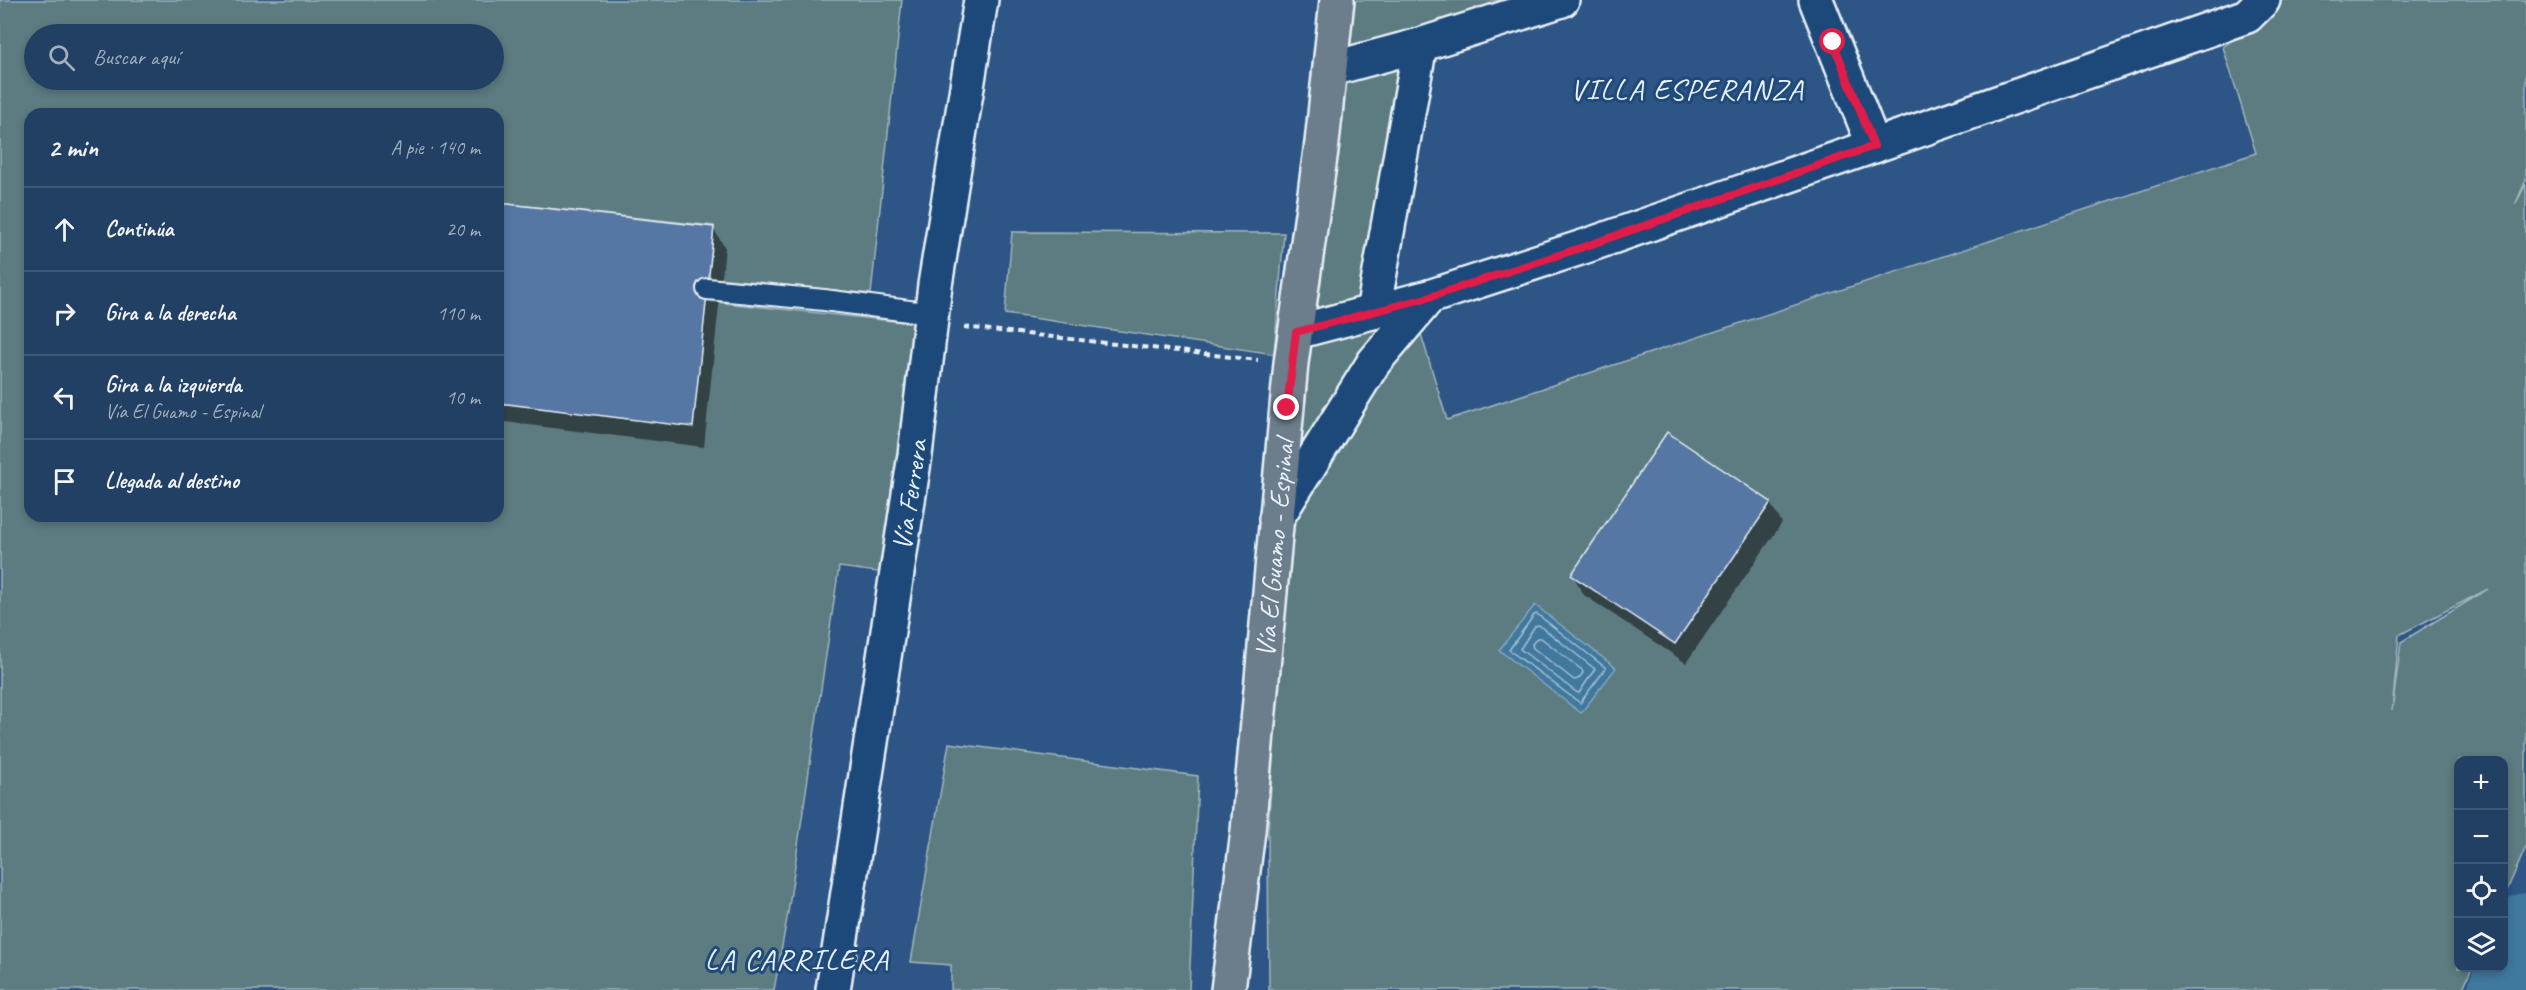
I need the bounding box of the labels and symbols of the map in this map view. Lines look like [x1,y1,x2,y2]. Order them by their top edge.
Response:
route start [1819,28,1845,54]
district label: VILLA ESPERANZA [1570,70,1804,108]
route end [1273,394,1299,420]
street label: Vía El Guamo - Espinal [1247,433,1302,659]
street label: Vía Ferrera [884,436,935,552]
district label: LA CARRILERA [705,940,890,978]

